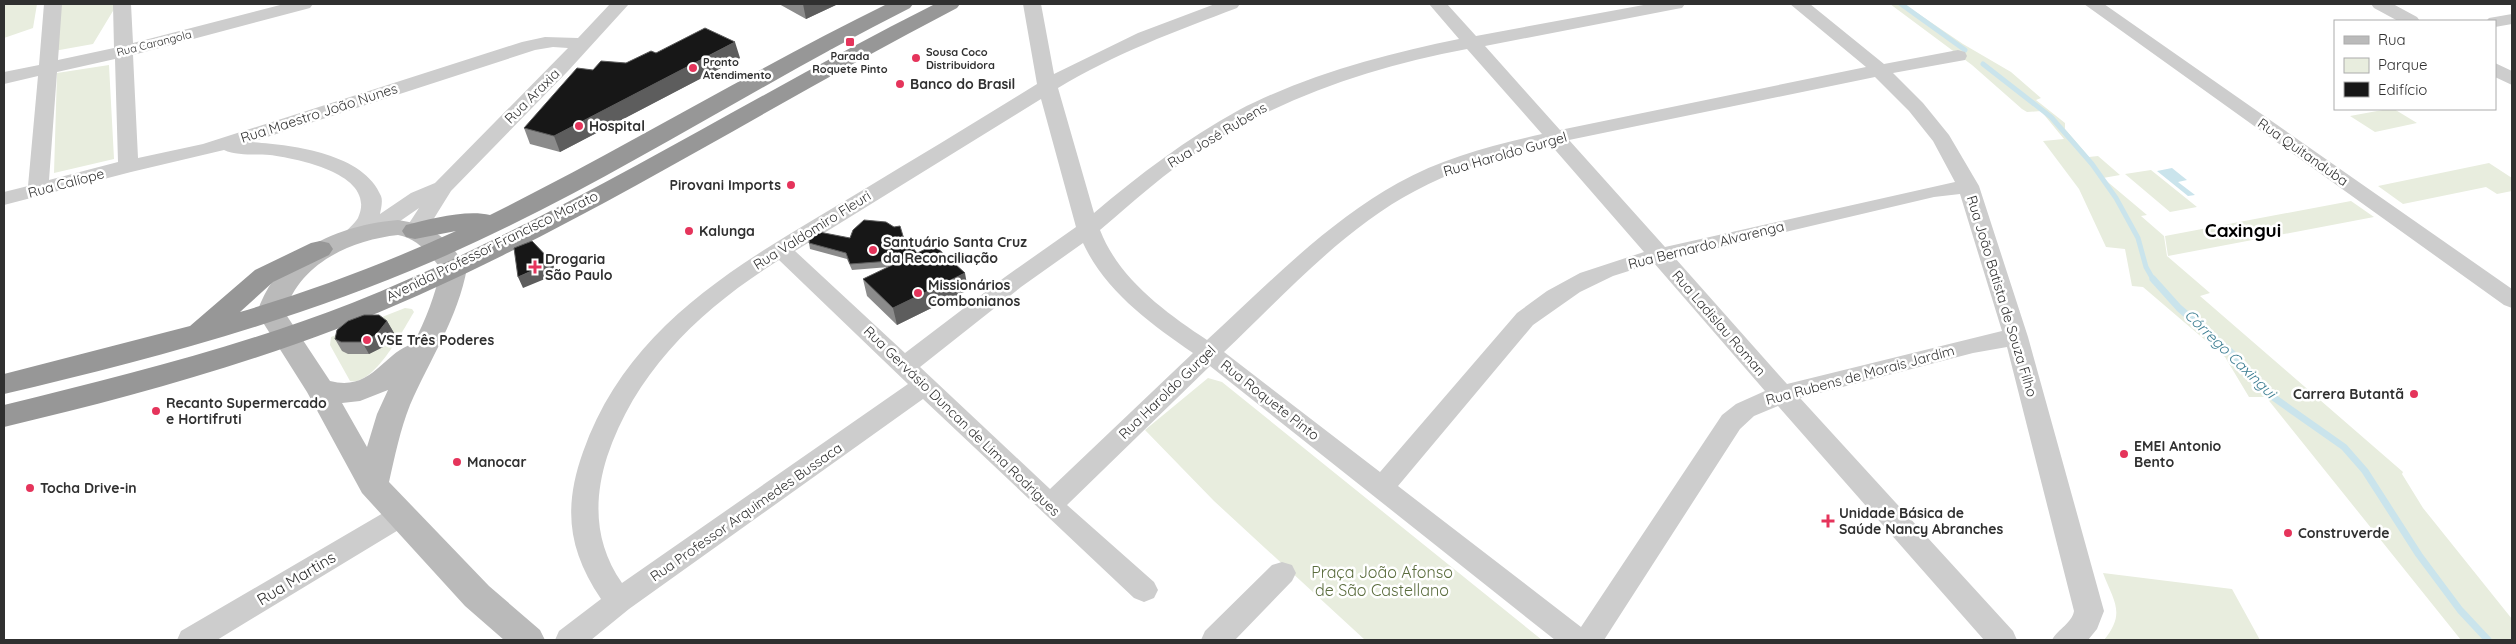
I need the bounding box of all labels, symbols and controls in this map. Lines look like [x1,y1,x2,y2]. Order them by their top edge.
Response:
legend [2334,20,2496,110]
street label: Rua Carangola [115,27,193,59]
text: Rua [2378,30,2406,49]
marker: Parada Roquete Pinto [844,36,856,48]
place label: Sousa Coco Distribuidora [926,45,995,72]
place label: Parada Roquete Pinto [812,49,888,76]
marker: Sousa Coco Distribuidora [910,52,922,64]
place label: Pronto Atendimento [703,55,772,82]
text: Parque [2378,55,2428,74]
marker: Pronto Atendimento [687,62,699,74]
street label: Rua Araxia [501,65,563,127]
place label: Banco do Brasil [910,75,1015,93]
marker: Banco do Brasil [894,78,906,90]
street label: Rua Maestro João Nunes [238,79,400,147]
text: Edifício [2378,80,2427,99]
street label: Rua José Rubens [1164,98,1270,172]
street label: Rua Quitanduba [2254,114,2352,190]
place label: Hospital [589,117,645,135]
marker: Hospital [573,120,585,132]
street label: Rua Haroldo Gurgel [1441,128,1569,180]
street label: Rua Calíope [26,164,106,202]
place label: Pirovani Imports [670,176,781,194]
marker: Pirovani Imports [785,179,797,191]
street label: Rua Valdomiro Fleuri [750,186,874,274]
street label: Avenida Professor Francisco Morato [383,187,601,305]
street label: Rua João Batista de Souza Filho [1963,193,2041,399]
street label: Rua Bernardo Alvarenga [1626,217,1786,273]
district label: Caxingui [2205,218,2281,242]
place label: Kalunga [699,222,755,240]
marker: Kalunga [683,225,695,237]
place label: Santuário Santa Cruz da Reconciliação [883,233,1027,267]
marker: Santuário Santa Cruz da Reconciliação [867,244,879,256]
place label: Drogaria São Paulo [545,250,613,284]
marker: Drogaria São Paulo [529,261,541,273]
street label: Rua Ladislau Roman [1668,267,1770,379]
place label: Missionários Combonianos [928,276,1020,310]
marker: Missionários Combonianos [912,287,924,299]
water label: Córrego Caxingui [2181,305,2281,403]
street label: Rua Gervásio Duncan de Lima Rodrigues [860,322,1064,520]
place label: VSE Três Poderes [377,331,494,349]
marker: VSE Três Poderes [361,334,373,346]
street label: Rua Haroldo Gurgel [1115,341,1219,443]
street label: Rua Rubens de Morais Jardim [1764,341,1956,409]
street label: Rua Roquete Pinto [1217,356,1323,444]
place label: Carrera Butantã [2293,385,2404,403]
marker: Carrera Butantã [2408,388,2420,400]
place label: Recanto Supermercado e Hortifruti [166,394,327,428]
marker: Recanto Supermercado e Hortifruti [150,405,162,417]
place label: EMEI Antonio Bento [2134,437,2222,471]
street label: Rua Professor Arquimedes Bussaca [647,439,845,585]
marker: EMEI Antonio Bento [2118,448,2130,460]
place label: Manocar [467,453,527,471]
marker: Manocar [451,456,463,468]
place label: Tocha Drive-in [40,479,137,497]
marker: Tocha Drive-in [24,482,36,494]
place label: Unidade Básica de Saúde Nancy Abranches [1839,504,2004,538]
marker: Unidade Básica de Saúde Nancy Abranches [1821,514,1835,528]
place label: Construverde [2298,524,2390,542]
marker: Construverde [2282,527,2294,539]
street label: Rua Martins [253,547,339,609]
park label: Praça João Afonso de São Castellano [1311,562,1453,600]

